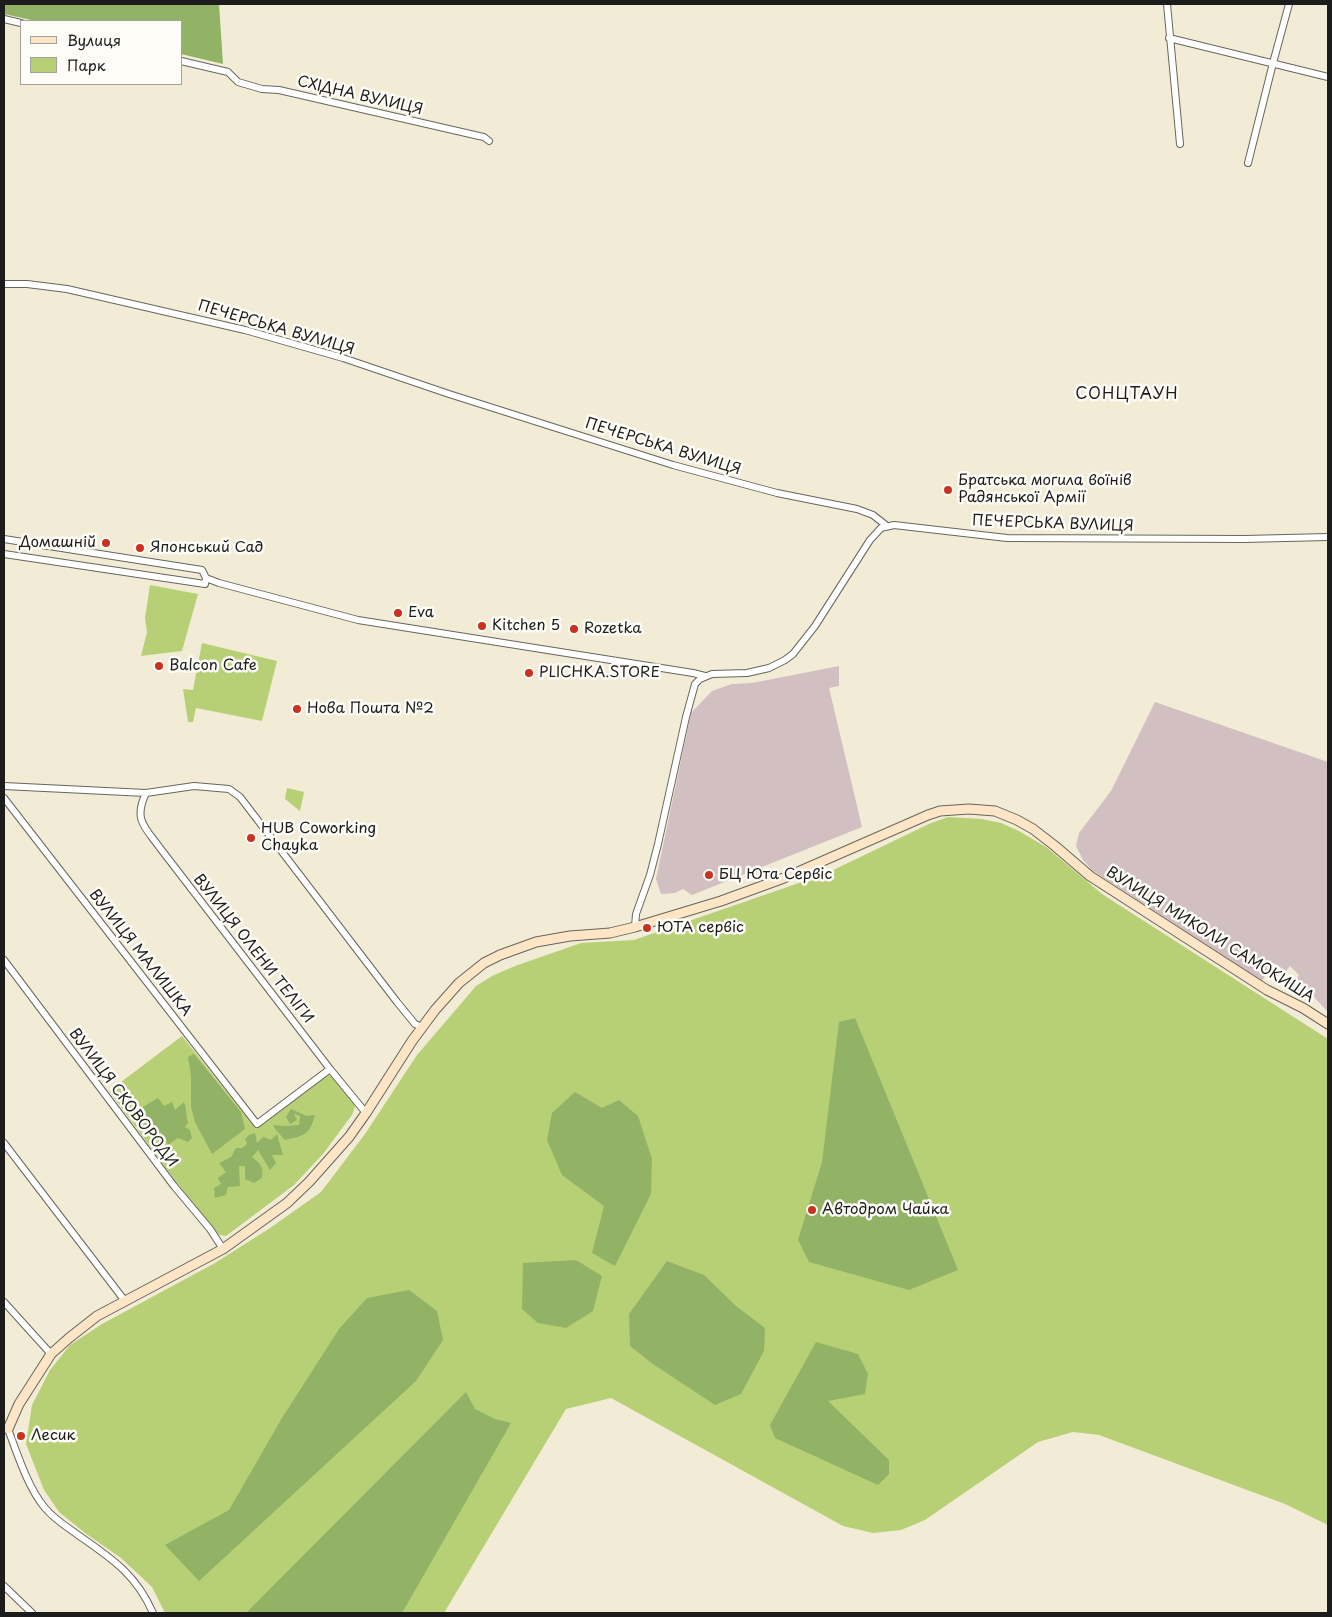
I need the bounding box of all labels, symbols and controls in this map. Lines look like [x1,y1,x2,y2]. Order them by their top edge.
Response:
legend [20,20,182,85]
text: Вулиця [67,28,121,51]
text: Парк [67,53,106,76]
street label: СХІДНА ВУЛИЦЯ [295,73,425,119]
street label: ПЕЧЕРСЬКА ВУЛИЦЯ [196,297,356,359]
district label: СОНЦТАУН [1075,385,1179,405]
street label: ПЕЧЕРСЬКА ВУЛИЦЯ [583,415,743,479]
place label: Братська могила воїнів Радянської Армії [958,472,1132,507]
marker: Братська могила воїнів Радянської Армії [942,484,954,496]
street label: ПЕЧЕРСЬКА ВУЛИЦЯ [972,512,1134,536]
place label: Домашній [19,534,96,552]
marker: Домашній [100,537,112,549]
place label: Японський Сад [150,539,263,557]
marker: Японський Сад [134,542,146,554]
place label: Eva [408,604,434,622]
marker: Eva [392,607,404,619]
place label: Kitchen 5 [492,617,560,635]
marker: Kitchen 5 [476,620,488,632]
place label: Rozetka [584,620,642,638]
marker: Rozetka [568,623,580,635]
place label: Balcon Cafe [169,657,257,675]
marker: Balcon Cafe [153,660,165,672]
place label: PLICHKA.STORE [539,664,660,682]
marker: PLICHKA.STORE [523,667,535,679]
place label: Нова Пошта №2 [307,700,434,718]
marker: Нова Пошта №2 [291,703,303,715]
place label: HUB Coworking Chayka [261,820,376,855]
marker: HUB Coworking Chayka [245,832,257,844]
street label: ВУЛИЦЯ МИКОЛИ САМОКИША [1103,863,1317,1007]
place label: БЦ Юта Сервіс [719,866,832,884]
marker: БЦ Юта Сервіс [703,869,715,881]
street label: ВУЛИЦЯ ОЛЕНИ ТЕЛІГИ [189,871,317,1027]
street label: ВУЛИЦЯ МАЛИШКА [85,886,195,1020]
place label: ЮТА сервіс [657,919,744,937]
marker: ЮТА сервіс [641,922,653,934]
street label: ВУЛИЦЯ СКОВОРОДИ [65,1025,181,1171]
place label: Автодром Чайка [822,1201,949,1219]
marker: Автодром Чайка [806,1204,818,1216]
place label: Лесик [31,1427,75,1445]
marker: Лесик [15,1430,27,1442]

